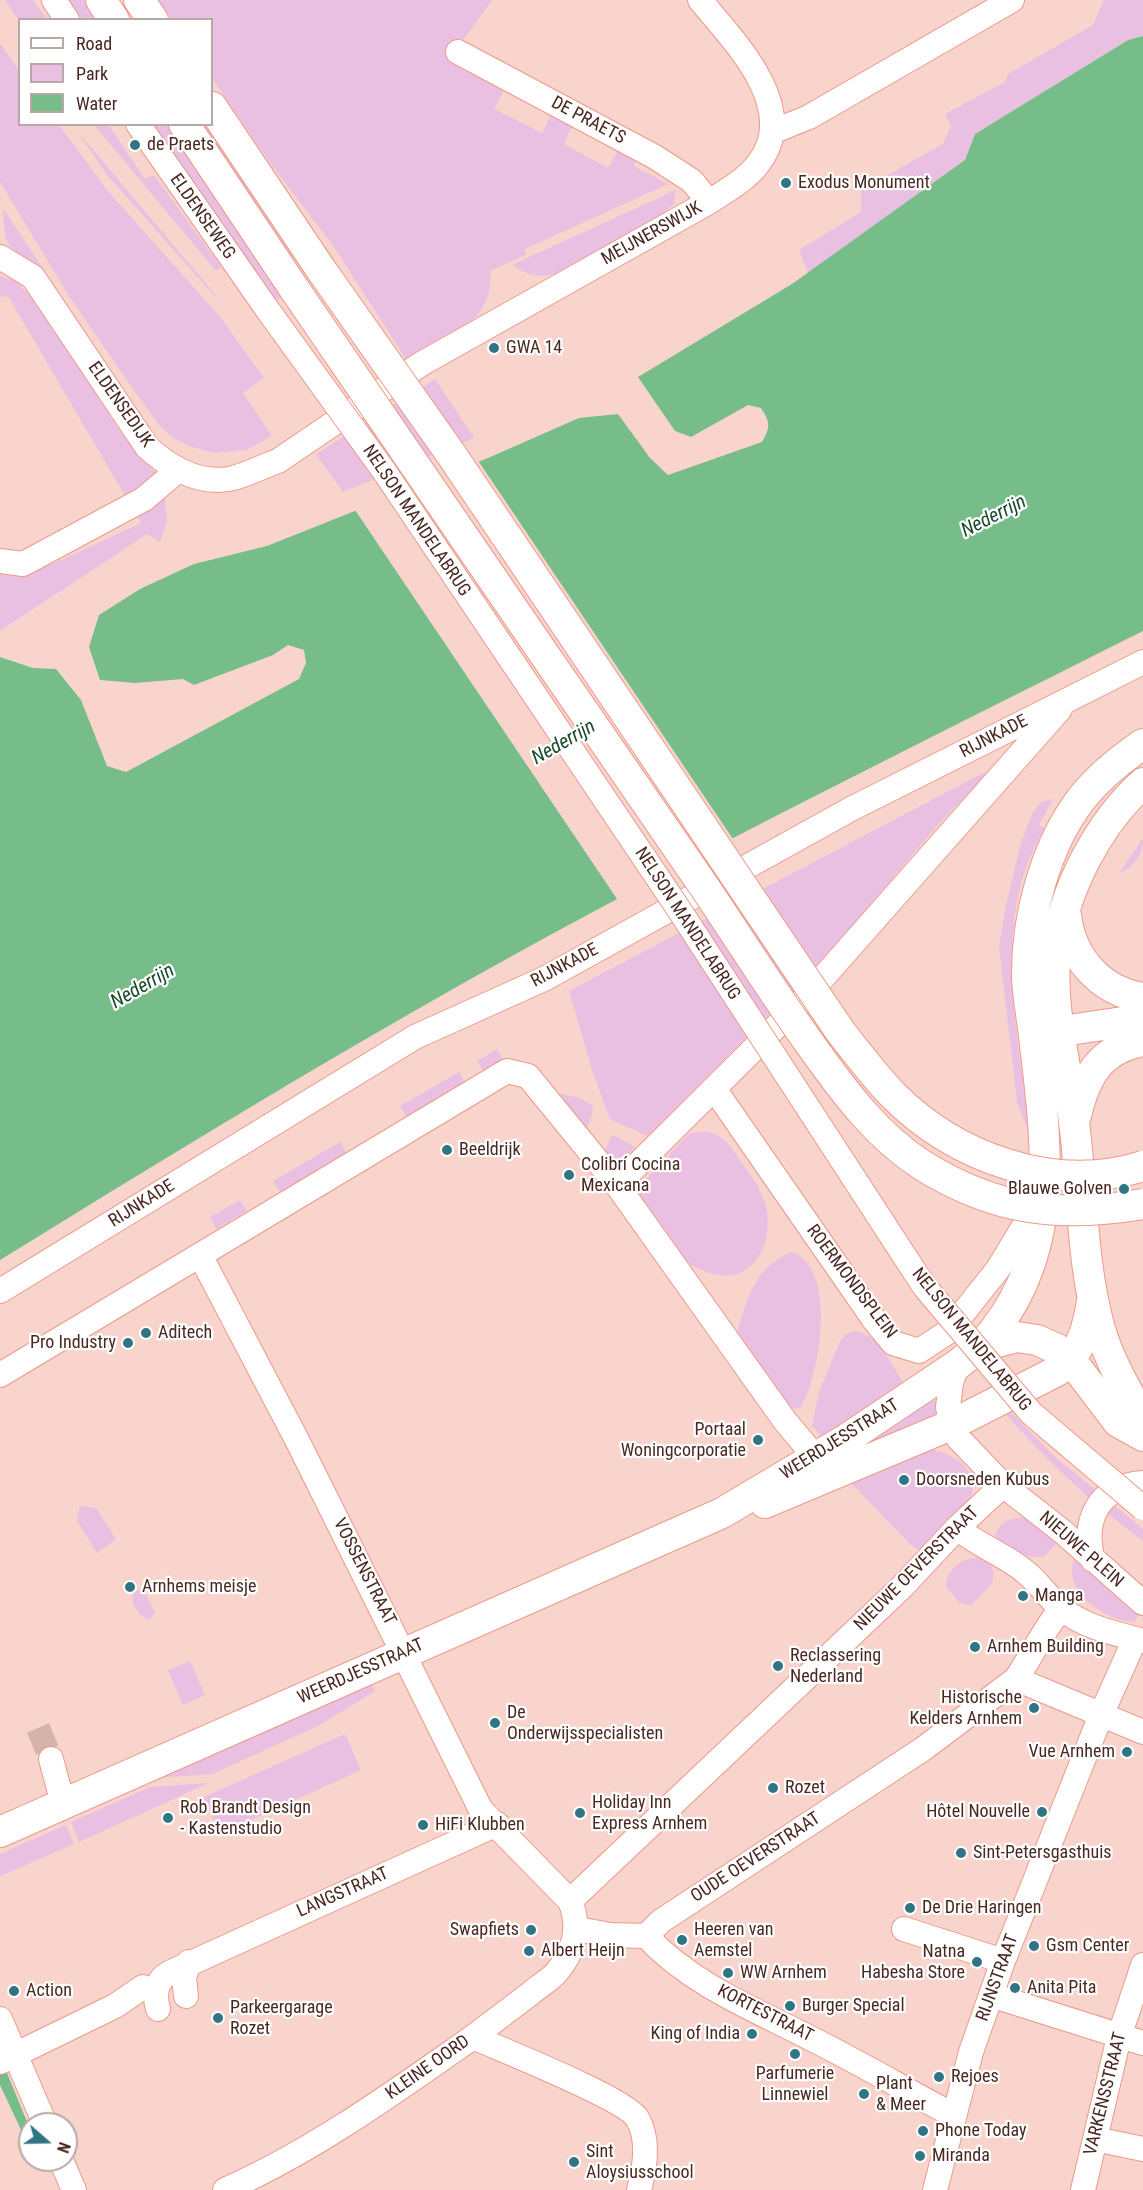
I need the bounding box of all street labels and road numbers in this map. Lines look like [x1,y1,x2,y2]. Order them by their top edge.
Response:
street label: DE PRAETS [547,92,629,150]
street label: ELDENSEWEG [165,170,239,264]
street label: MEIJNERSWIJK [598,198,706,270]
street label: ELDENSEDIJK [83,358,157,452]
street label: NELSON MANDELABRUG [357,441,475,601]
street label: RIJNKADE [956,711,1032,763]
street label: NELSON MANDELABRUG [630,844,744,1004]
street label: RIJNKADE [528,939,602,993]
street label: RIJNKADE [105,1175,179,1233]
street label: ROERMONDSPLEIN [801,1221,901,1343]
street label: NELSON MANDELABRUG [907,1264,1035,1416]
street label: WEERDJESSTRAAT [777,1395,903,1485]
street label: NIEUWE OEVERSTRAAT [850,1502,984,1636]
street label: NIEUWE PLEIN [1034,1508,1128,1592]
street label: VOSSENSTRAAT [328,1515,400,1629]
street label: WEERDJESSTRAAT [295,1635,427,1709]
street label: OUDE OEVERSTRAAT [687,1808,825,1908]
street label: LANGSTRAAT [294,1863,392,1923]
street label: RIJNSTRAAT [972,1931,1024,2025]
street label: KORTESTRAAT [713,1981,817,2047]
street label: VARKENSSTRAAT [1080,2030,1132,2158]
street label: KLEINE OORD [382,2031,474,2105]

